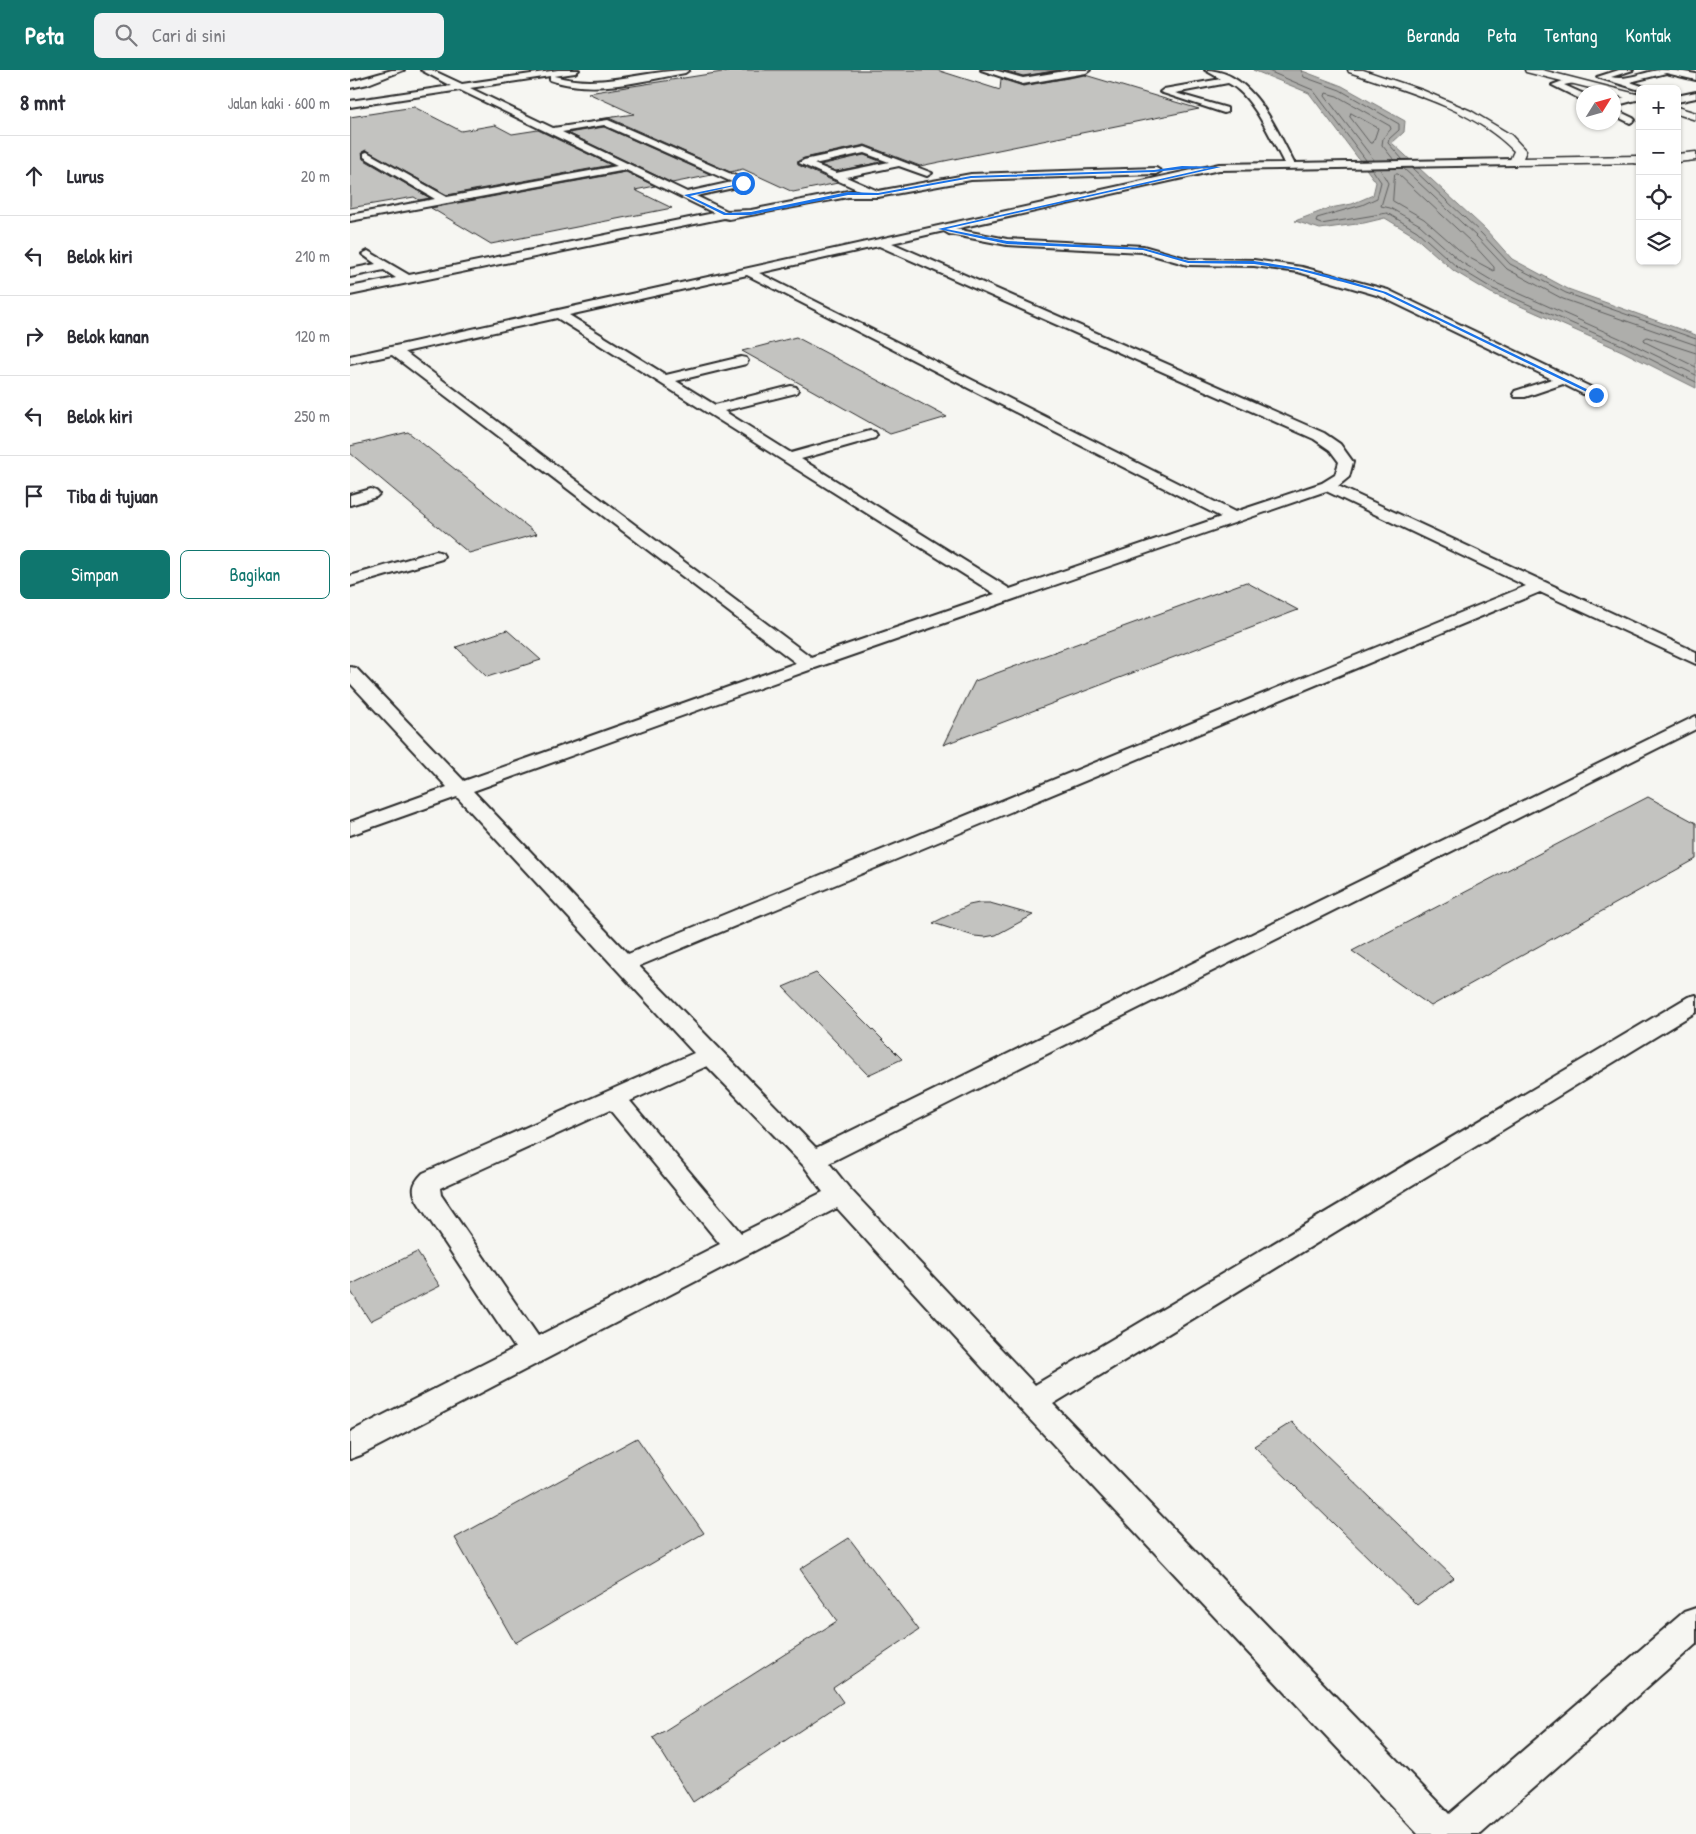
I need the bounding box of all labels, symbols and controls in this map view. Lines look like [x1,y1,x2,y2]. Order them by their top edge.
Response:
search box [94,13,444,58]
text: Peta [25,19,64,51]
icon: search [112,21,140,49]
text: Cari di sini [152,22,226,48]
text: Beranda [1407,23,1459,48]
text: Peta [1487,23,1516,48]
text: Tentang [1544,23,1597,48]
text: Kontak [1625,23,1671,48]
north arrow [1576,85,1621,130]
map controls [1636,85,1681,265]
button: + [1636,85,1681,130]
text: 8 mnt [20,88,65,117]
text: Jalan kaki · 600 m [227,92,330,114]
button: − [1636,130,1681,175]
icon: ahead [20,162,48,190]
text: Lurus [67,163,104,189]
text: 20 m [301,165,330,187]
route start [732,172,755,195]
button: locate [1636,175,1681,220]
button: layers [1636,220,1681,265]
icon: left [20,242,48,270]
text: Belok kiri [67,243,133,269]
text: 210 m [295,245,330,267]
icon: right [20,322,48,350]
text: Belok kanan [67,323,149,349]
text: 120 m [295,325,330,347]
route end [1585,384,1608,407]
icon: left [20,402,48,430]
text: Belok kiri [67,403,133,429]
text: 250 m [294,405,330,427]
icon: arrive [20,482,48,510]
text: Tiba di tujuan [67,483,158,509]
button: Simpan [20,550,170,599]
button: Bagikan [180,550,330,599]

